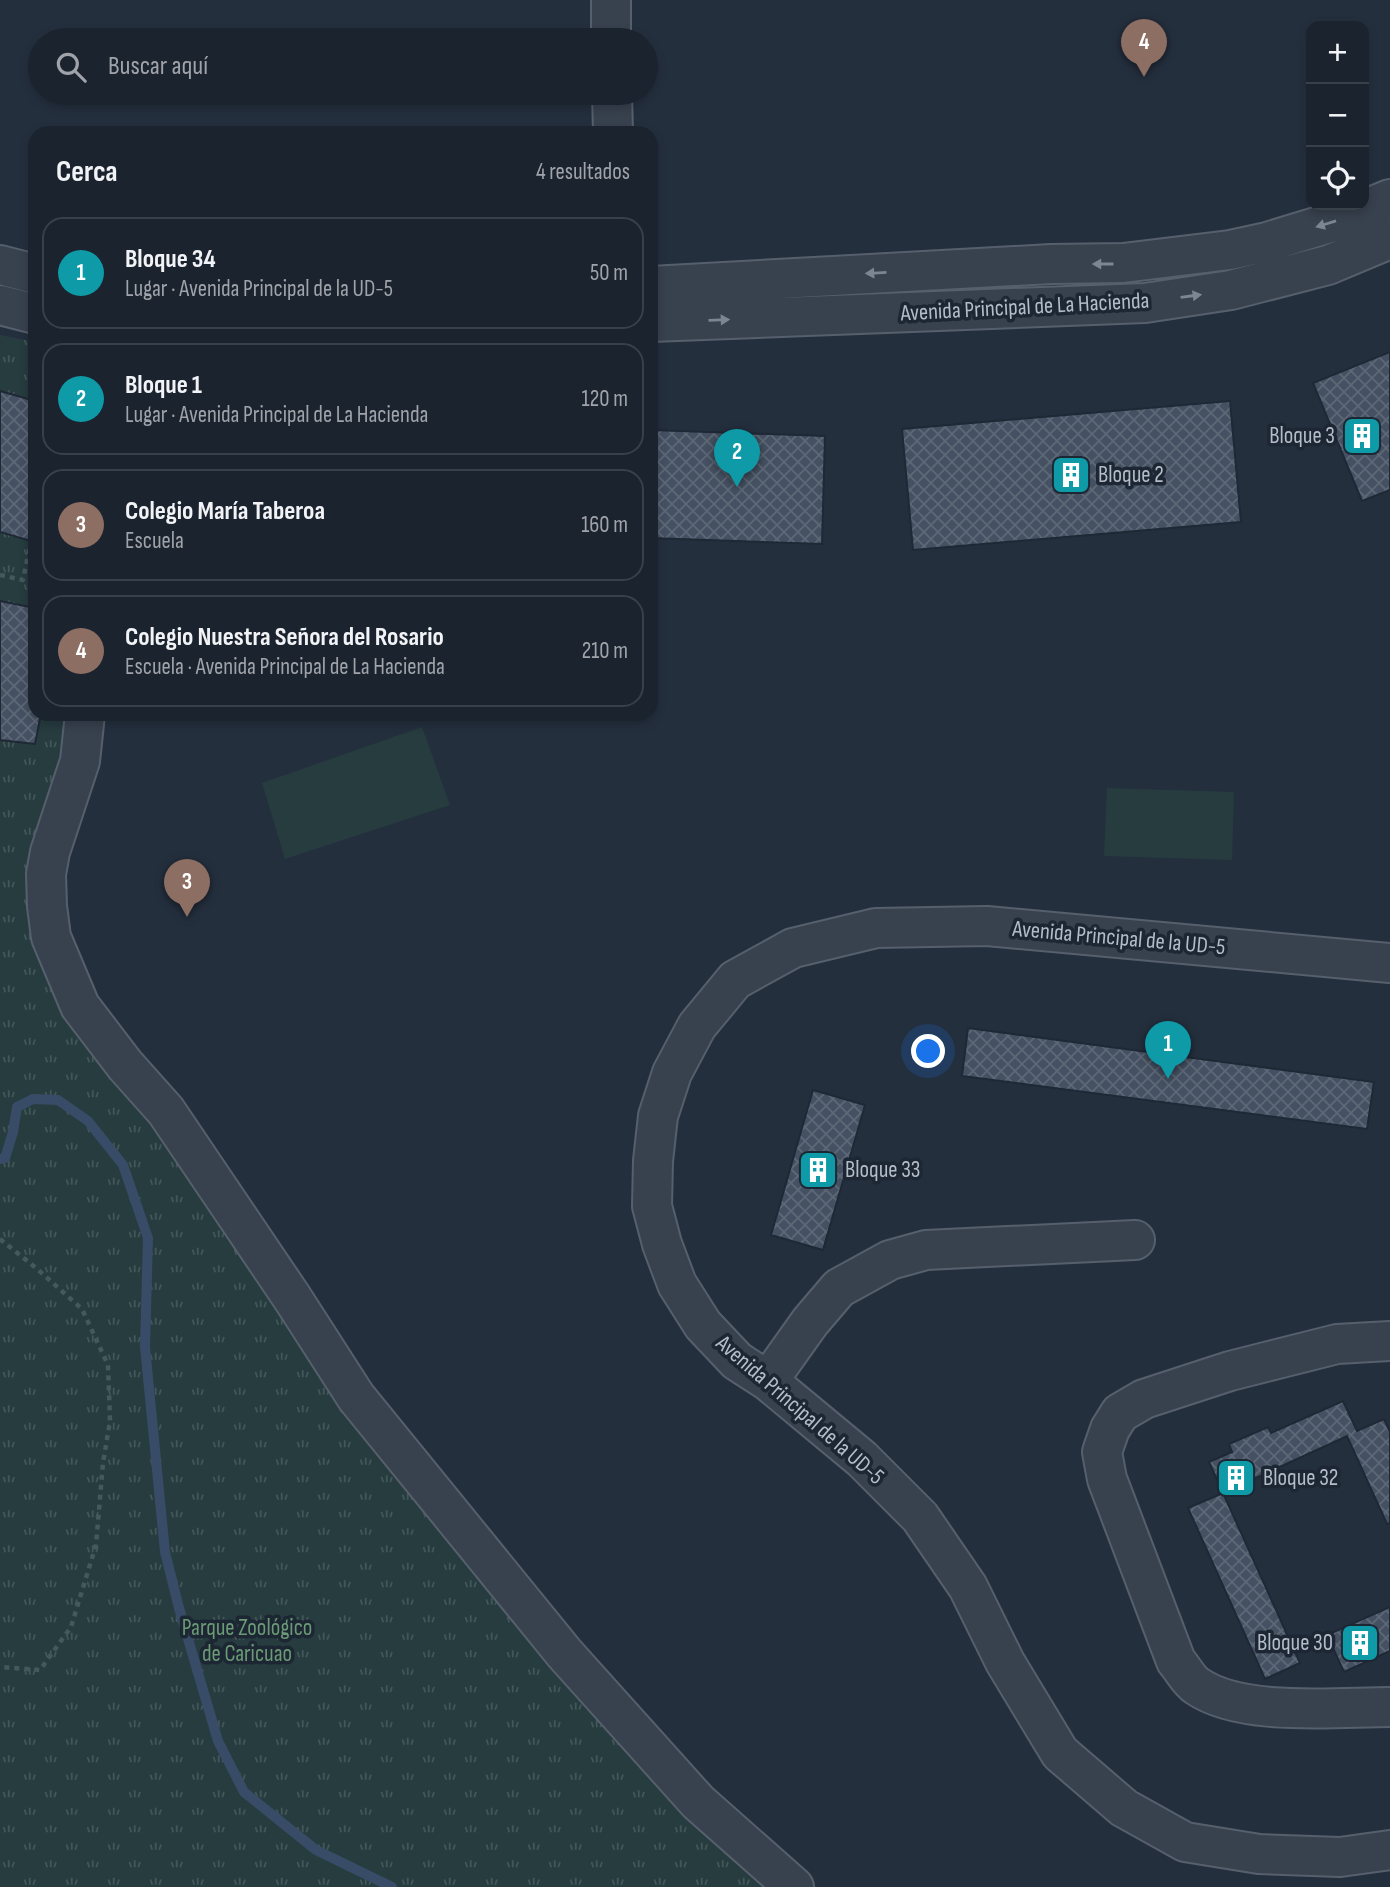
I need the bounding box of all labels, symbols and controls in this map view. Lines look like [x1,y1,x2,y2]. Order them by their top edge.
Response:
pin: 4 [1121,19,1167,77]
map controls [1306,21,1369,210]
button: + [1306,21,1369,84]
search box [28,28,658,105]
icon: search [52,48,90,86]
text: Buscar aquí [108,51,208,82]
button: − [1306,84,1369,147]
button: locate [1306,147,1369,210]
text: Cerca [56,154,118,190]
text: 4 resultados [536,158,630,186]
one-way arrow [1316,219,1337,229]
text: Bloque 34 [125,244,216,275]
one-way arrow [1092,258,1114,269]
text: 1 [76,259,86,287]
text: 50 m [590,259,628,287]
one-way arrow [865,268,887,279]
text: Lugar · Avenida Principal de la UD-5 [125,275,393,303]
street label: Avenida Principal de La Hacienda [899,287,1150,328]
one-way arrow [1180,290,1202,301]
one-way arrow [708,314,730,325]
text: Bloque 1 [125,370,202,401]
text: 2 [76,385,86,413]
text: 120 m [582,385,628,413]
text: Lugar · Avenida Principal de La Hacienda [125,401,428,429]
building icon: Bloque 3 [1341,415,1383,457]
place label: Bloque 3 [1269,422,1335,450]
pin: 2 [714,429,760,487]
building icon: Bloque 2 [1050,454,1092,496]
place label: Bloque 2 [1098,461,1164,489]
text: Colegio María Taberoa [125,496,325,527]
text: 3 [76,511,86,539]
text: 160 m [581,511,628,539]
text: Escuela [125,527,184,555]
text: Colegio Nuestra Señora del Rosario [125,622,444,653]
text: 4 [76,637,86,665]
text: 210 m [582,637,628,665]
text: Escuela · Avenida Principal de La Hacienda [125,653,445,681]
pin: 3 [164,859,210,917]
street label: Avenida Principal de la UD-5 [1010,915,1227,961]
pin: 1 [1145,1021,1191,1079]
your location [911,1034,945,1068]
building icon: Bloque 33 [797,1149,839,1191]
place label: Bloque 33 [845,1156,920,1184]
street label: Avenida Principal de la UD-5 [709,1329,890,1491]
building icon: Bloque 32 [1215,1457,1257,1499]
place label: Bloque 32 [1263,1464,1338,1492]
park label: Parque Zoológico de Caricuao [182,1614,312,1668]
building icon: Bloque 30 [1339,1622,1381,1664]
place label: Bloque 30 [1257,1629,1333,1657]

